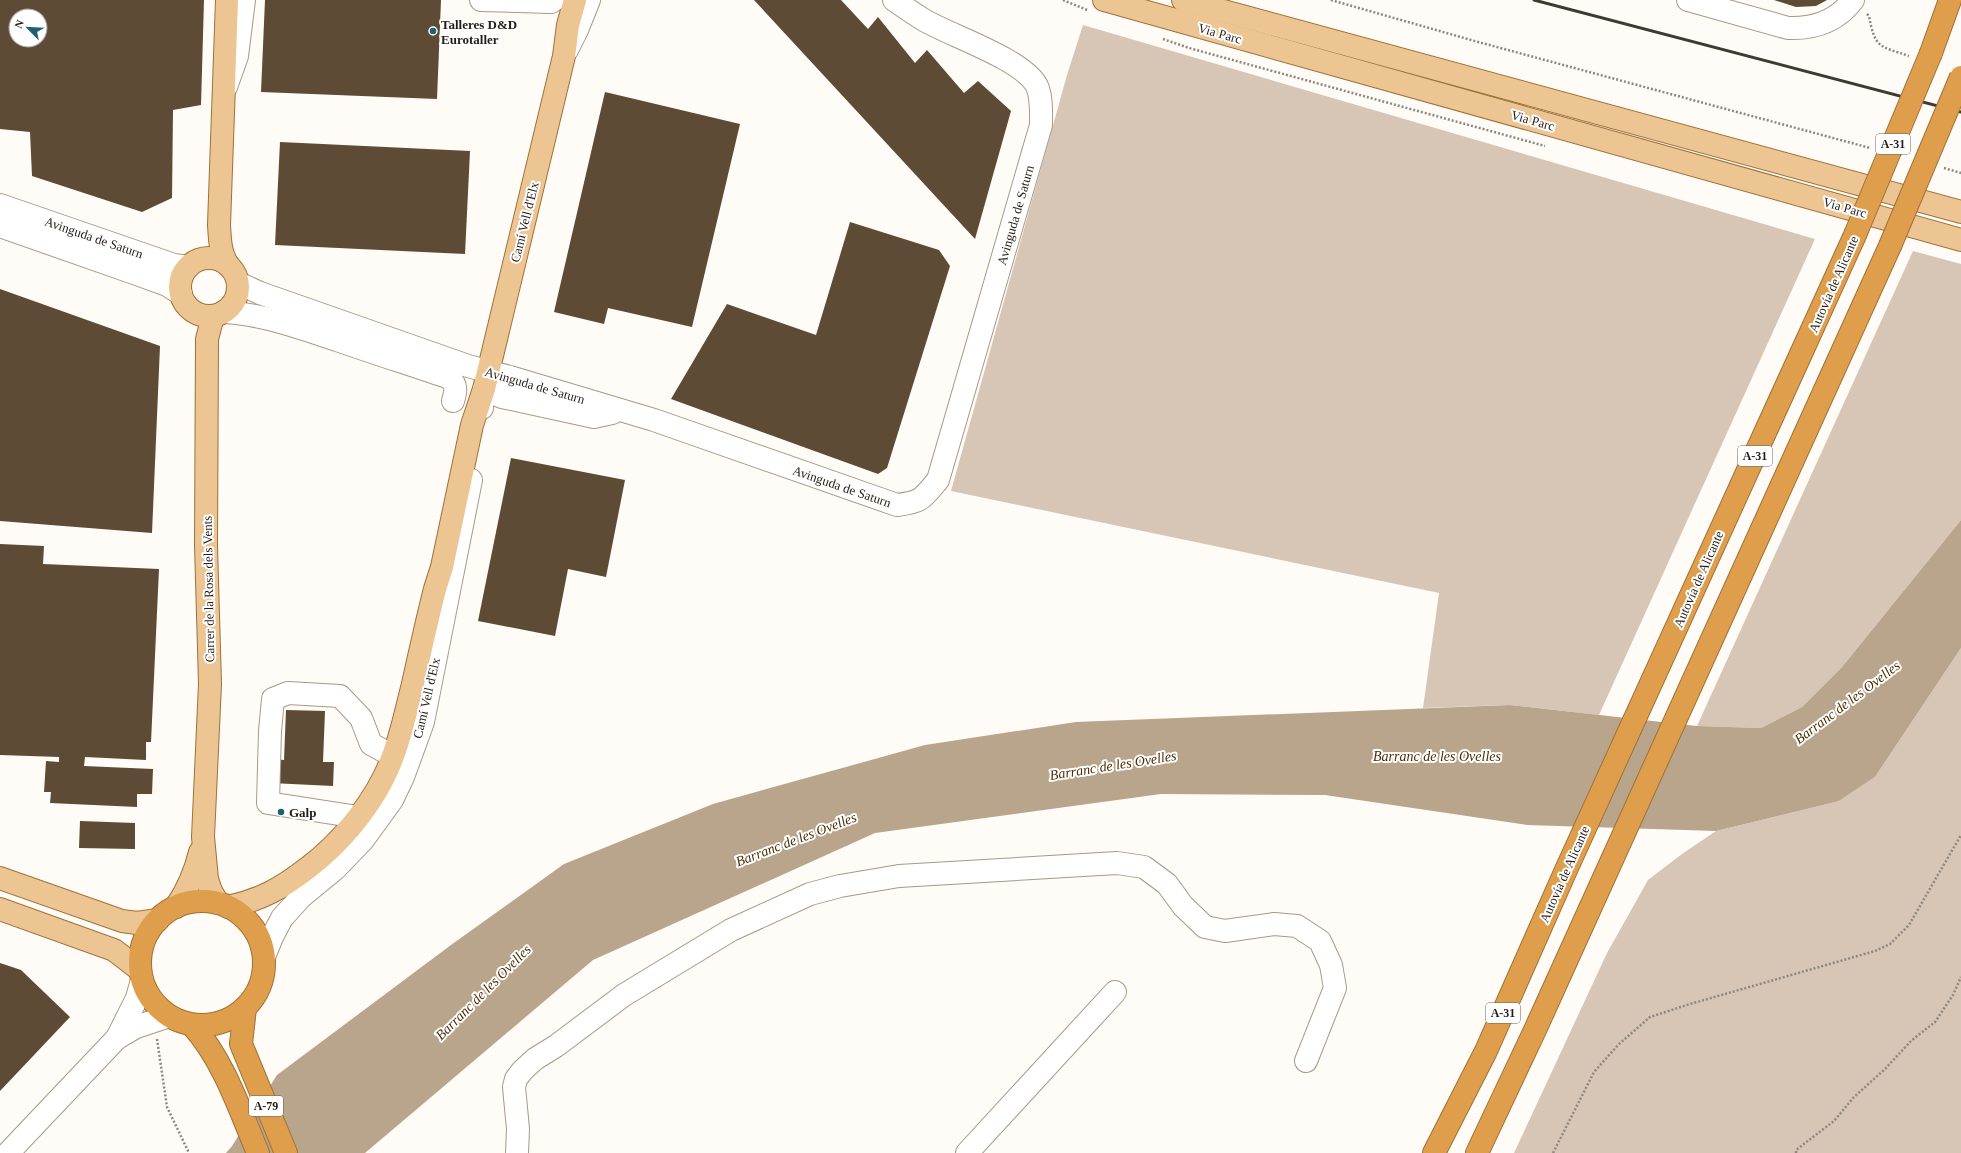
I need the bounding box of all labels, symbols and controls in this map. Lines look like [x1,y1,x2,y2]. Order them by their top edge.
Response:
north arrow [8,8,48,48]
place label: Talleres D&D Eurotaller [441,17,517,47]
text: N [12,18,26,30]
street label: Via Parc [1196,20,1243,47]
marker: Talleres D&D Eurotaller [428,26,438,36]
street label: Via Parc [1509,107,1556,134]
road number: A-31 [1876,134,1910,154]
street label: Avinguda de Saturn [994,163,1037,267]
street label: Camí Vell d'Elx [507,180,542,264]
street label: Via Parc [1821,194,1868,221]
street label: Avinguda de Saturn [43,214,145,261]
street label: Autovía de Alicante [1805,233,1862,335]
street label: Avinguda de Saturn [483,364,587,407]
road number: A-31 [1738,446,1772,466]
street label: Avinguda de Saturn [791,463,893,510]
street label: Carrer de la Rosa dels Vents [200,516,217,662]
street label: Autovía de Alicante [1670,528,1727,630]
street label: Camí Vell d'Elx [410,656,443,740]
water label: Barranc de les Ovelles [1792,658,1903,747]
water label: Barranc de les Ovelles [1049,748,1178,783]
water label: Barranc de les Ovelles [1373,749,1501,764]
place label: Galp [289,805,316,820]
marker: Galp [276,807,286,817]
water label: Barranc de les Ovelles [734,809,859,869]
street label: Autovía de Alicante [1536,823,1593,925]
water label: Barranc de les Ovelles [433,941,534,1043]
road number: A-31 [1486,1003,1520,1023]
road number: A-79 [249,1096,283,1116]

